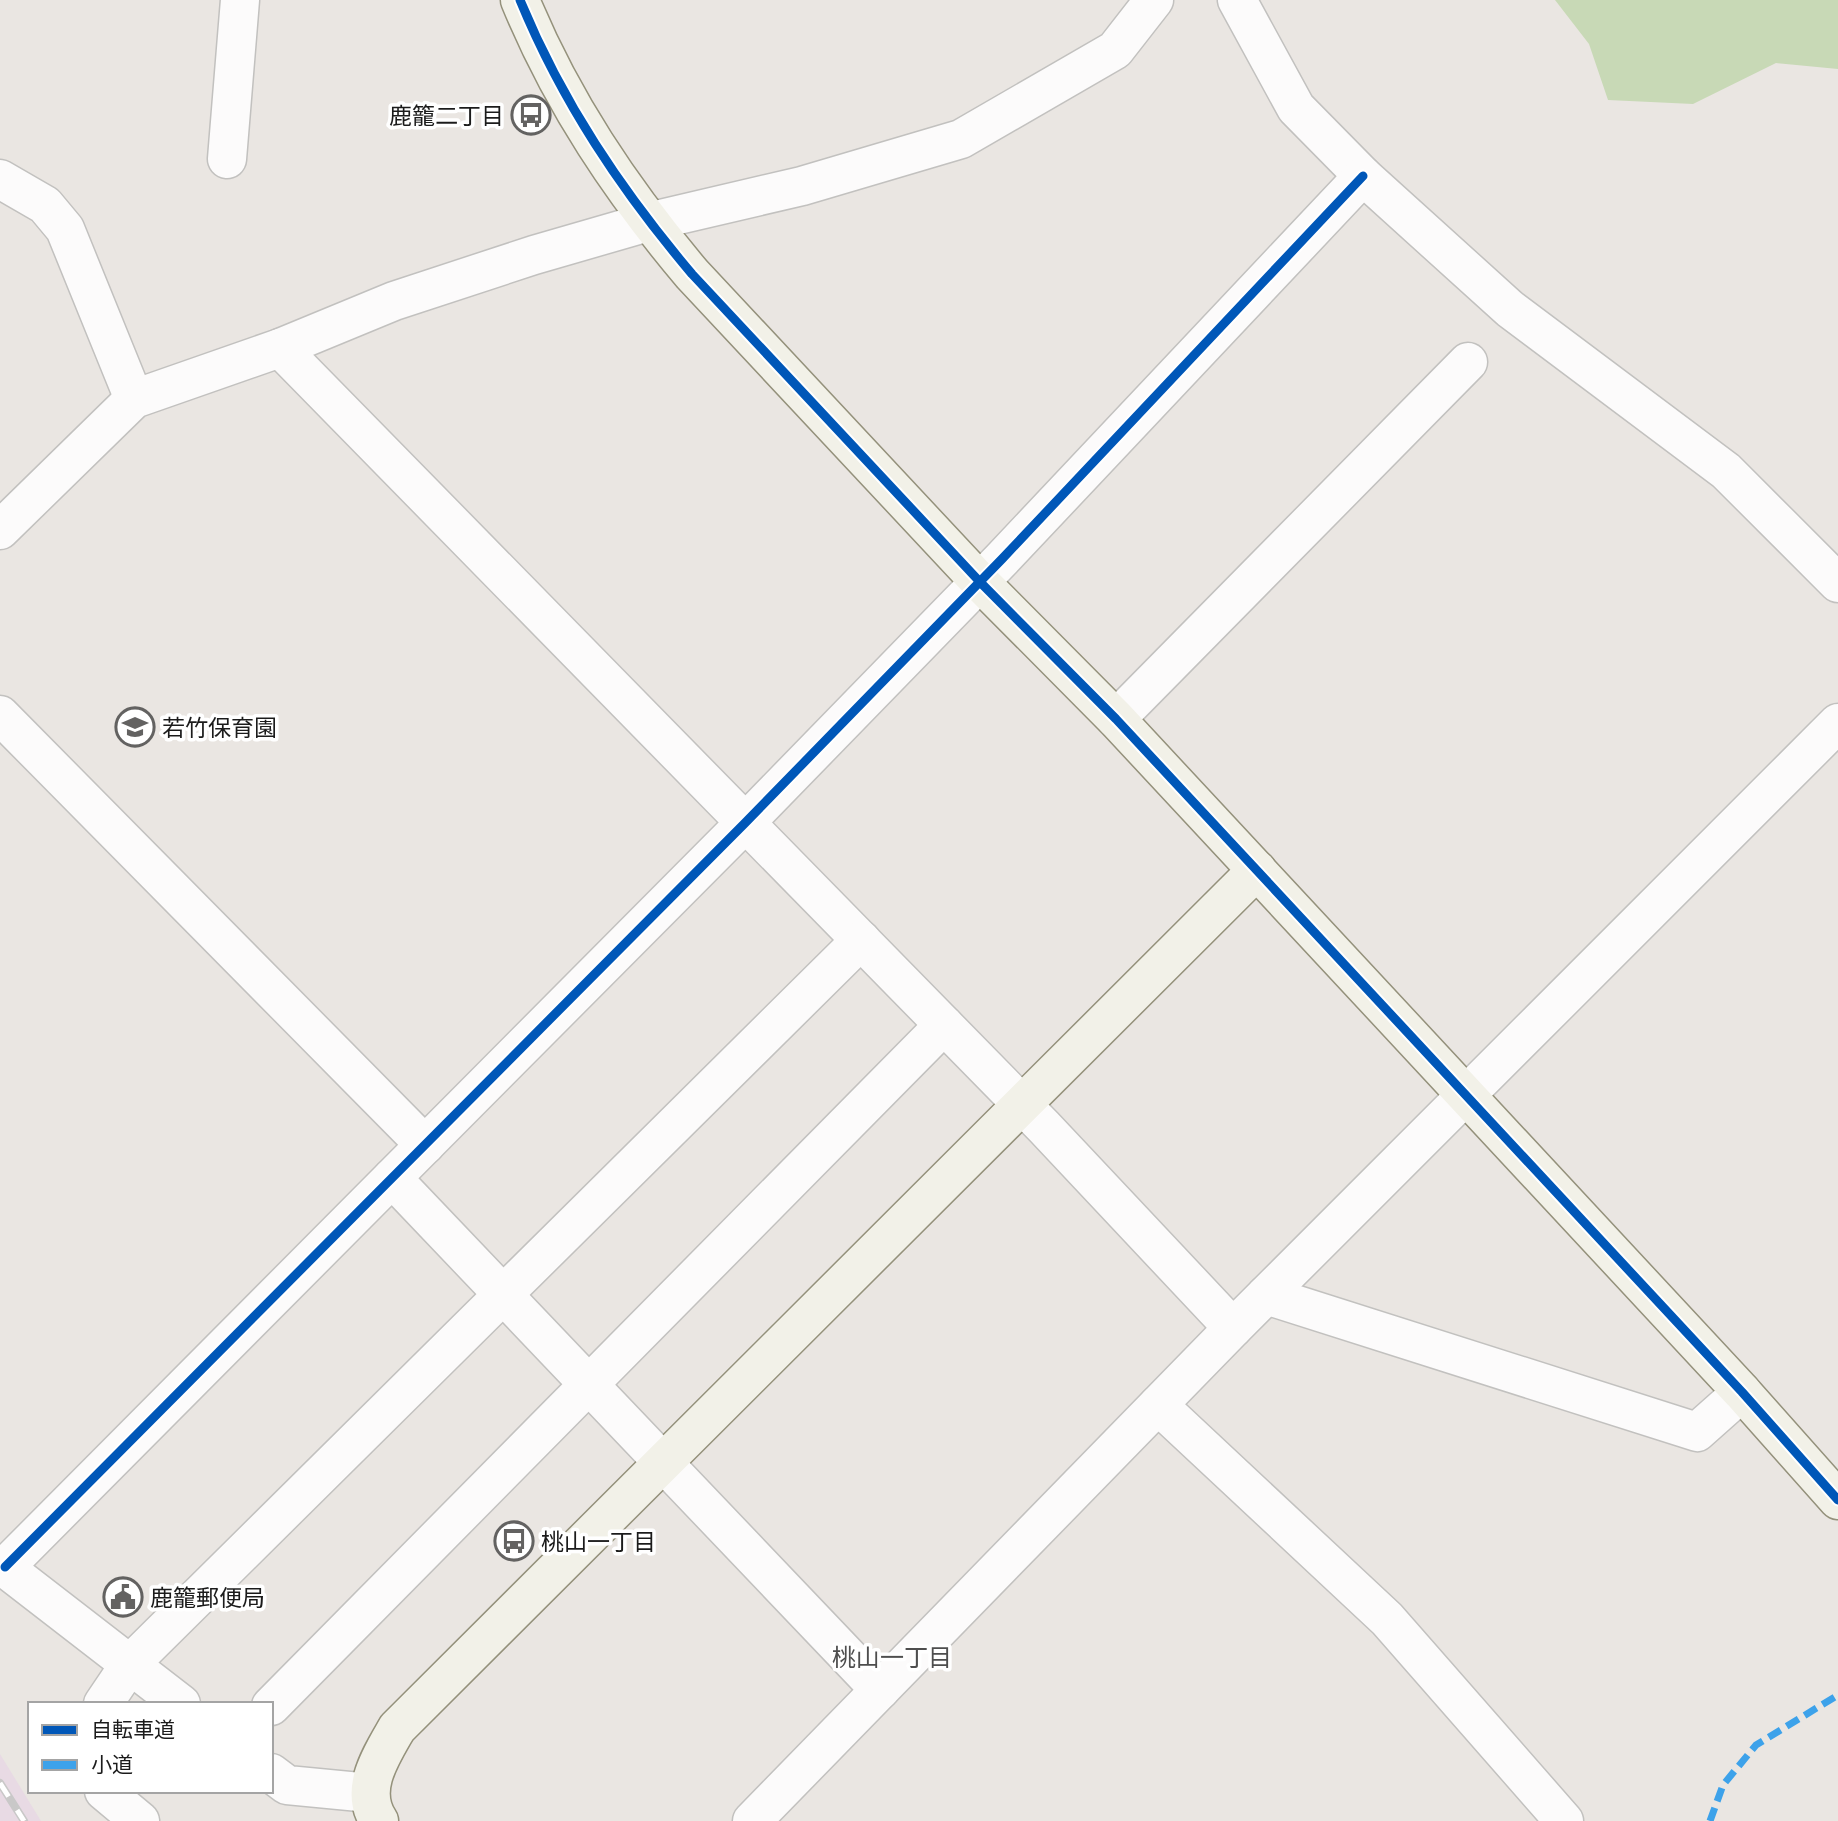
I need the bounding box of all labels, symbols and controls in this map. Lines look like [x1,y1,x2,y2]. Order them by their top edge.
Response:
bus stop icon: 鹿籠二丁目 [510,94,552,136]
place label: 鹿籠二丁目 [389,99,504,131]
school or university icon: 若竹保育園 [114,706,156,748]
place label: 若竹保育園 [162,711,277,743]
bus stop icon: 桃山一丁目 [493,1520,535,1562]
place label: 桃山一丁目 [541,1525,656,1557]
public building icon: 鹿籠郵便局 [102,1576,144,1618]
place label: 鹿籠郵便局 [150,1581,265,1613]
district label: 桃山一丁目 [832,1640,952,1673]
legend [28,1702,273,1793]
text: 自転車道 [91,1715,175,1743]
text: 小道 [91,1750,133,1778]

